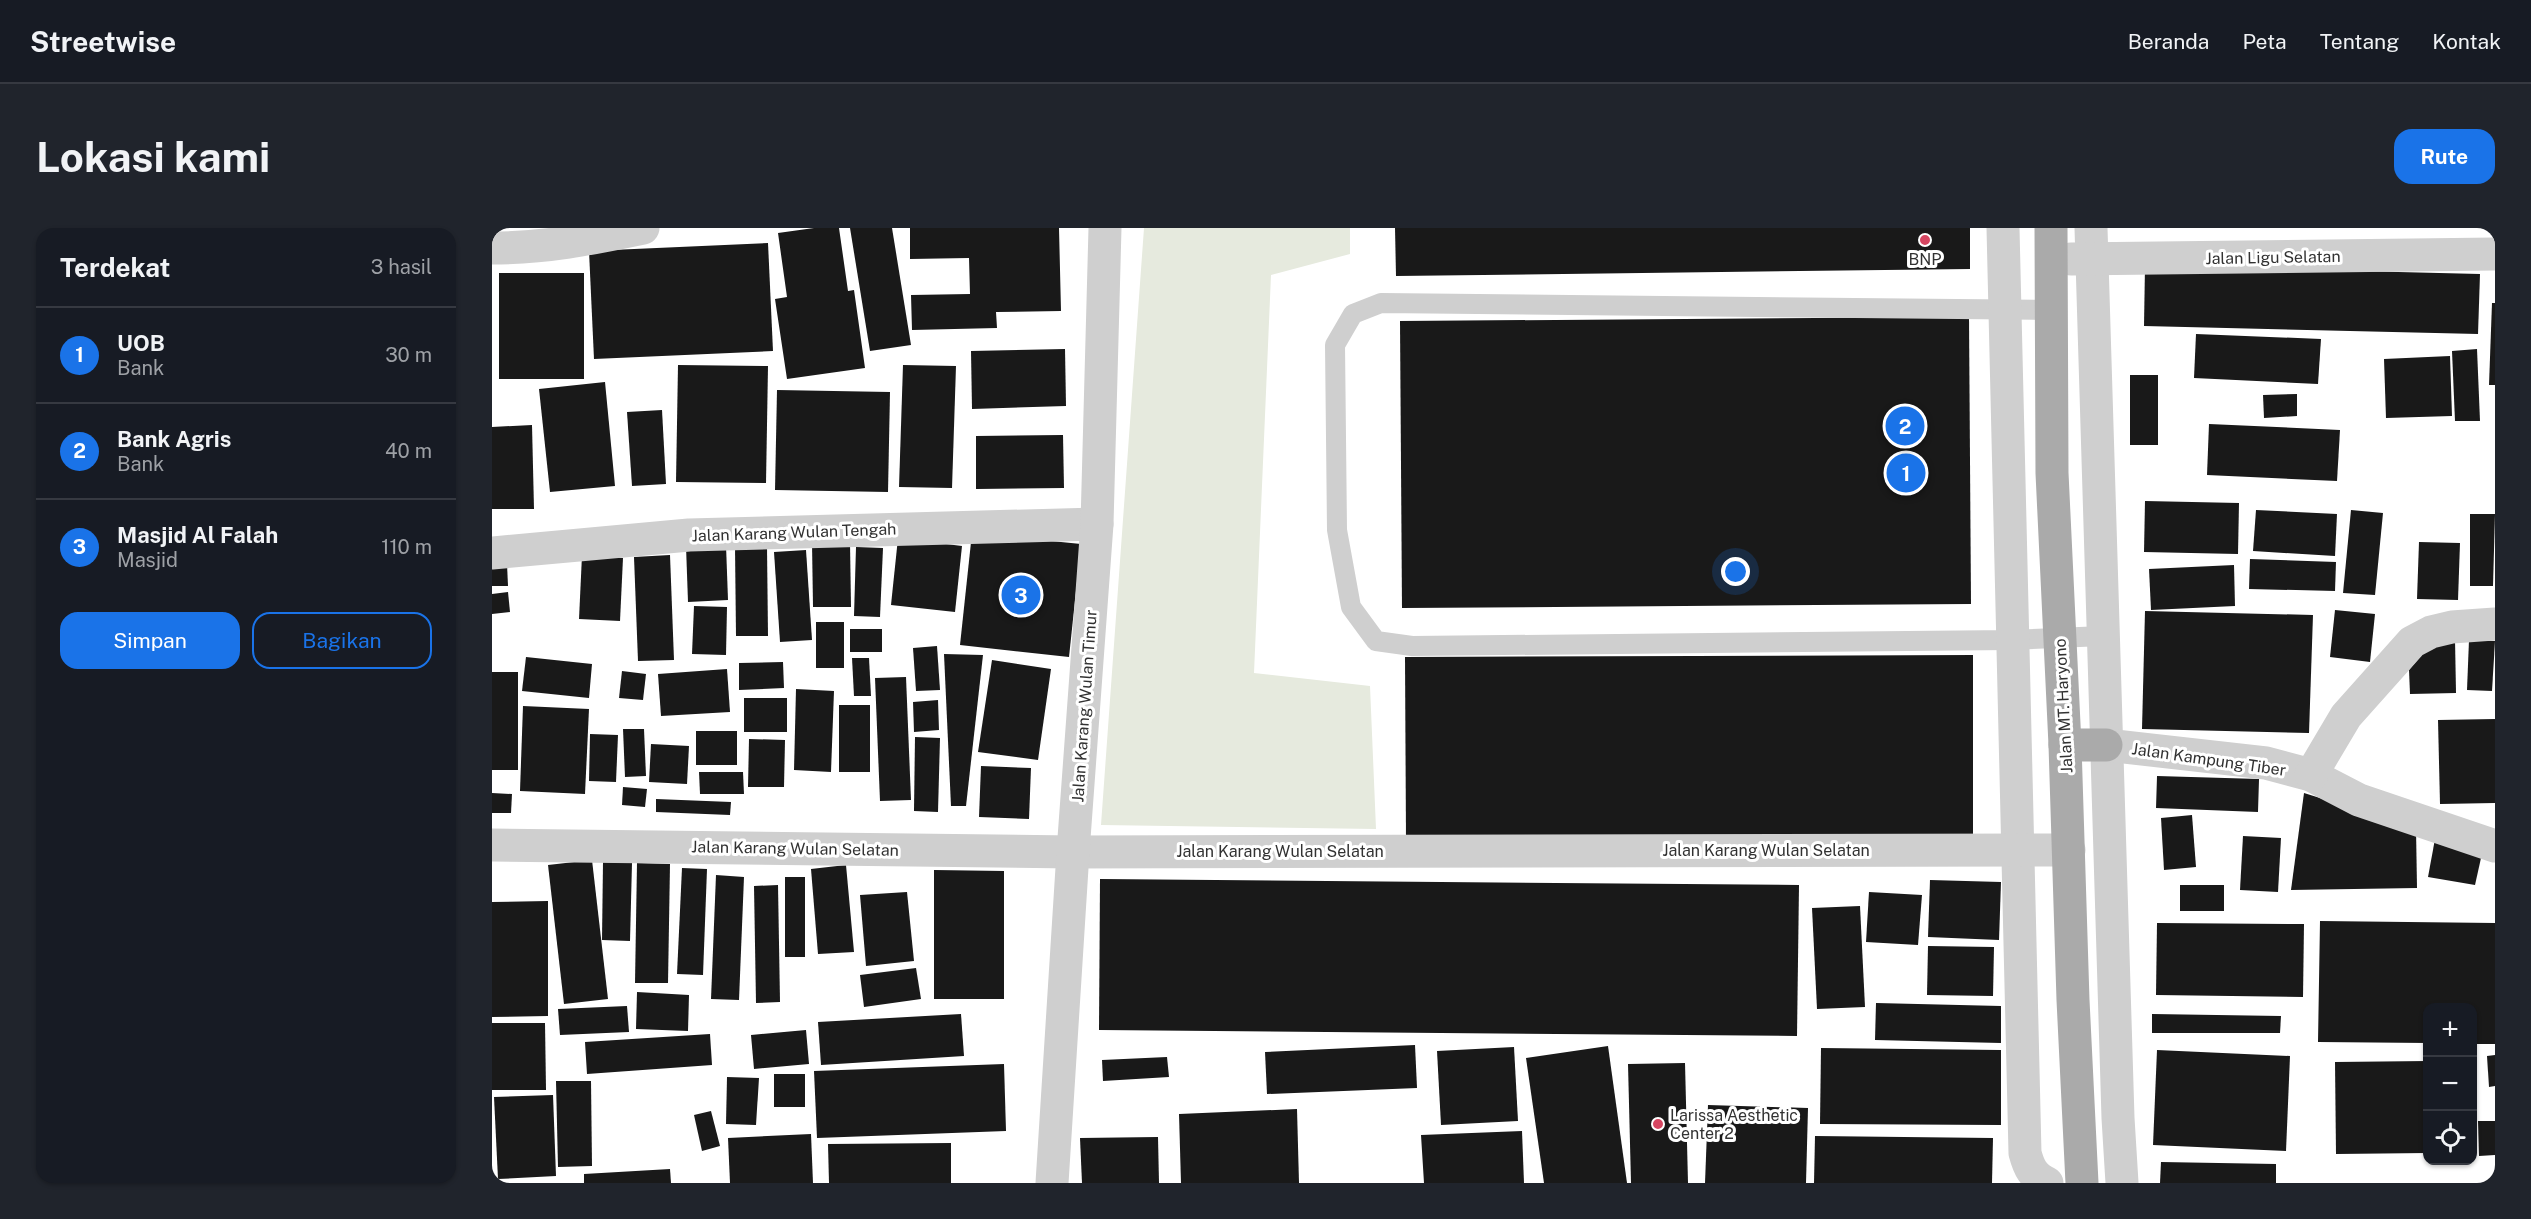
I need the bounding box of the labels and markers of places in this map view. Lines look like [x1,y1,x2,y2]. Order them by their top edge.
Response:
marker: BNP [1918,233,1932,247]
place label: BNP [1908,250,1942,269]
pin: 2 [1886,404,1924,448]
pin: 1 [1886,450,1926,496]
pin: 3 [1002,572,1040,617]
place label: Larissa Aesthetic Center 2 [1670,1106,1798,1143]
marker: Larissa Aesthetic Center 2 [1651,1117,1665,1131]

